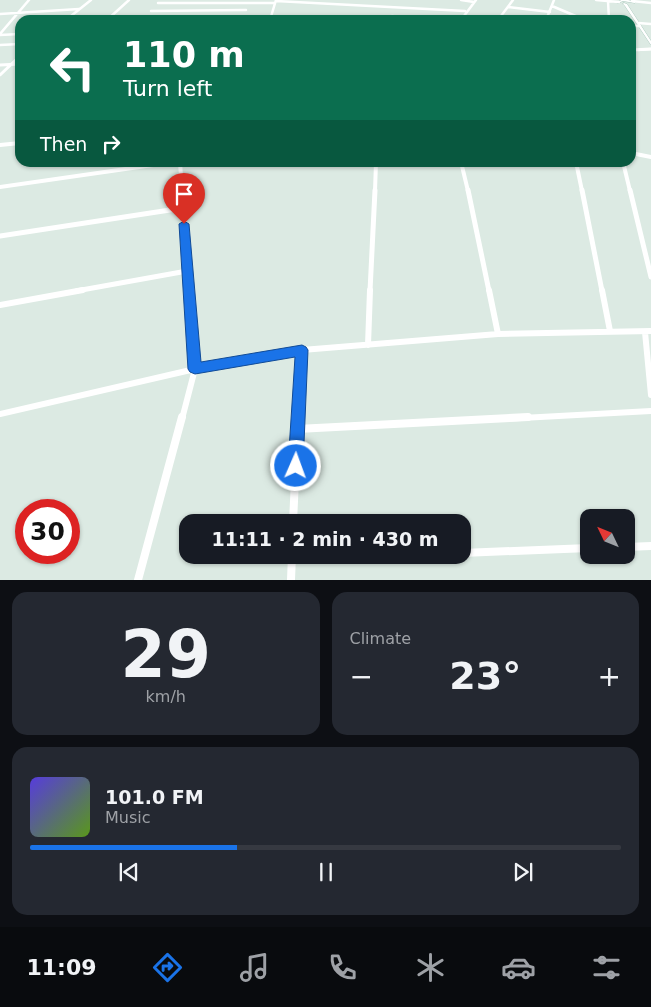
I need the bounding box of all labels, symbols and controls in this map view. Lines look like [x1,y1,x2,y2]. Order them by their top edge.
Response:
icon: left [40,35,105,100]
text: 110 m [123,35,245,75]
text: Turn left [123,76,212,101]
icon: right [97,130,125,158]
text: Then [40,133,87,155]
pin [163,173,205,224]
icon: arrive [170,180,198,208]
position arrow [269,439,321,491]
speed limit sign: 30 [15,499,80,564]
north arrow [580,509,635,564]
map controls [580,509,635,564]
text: 11:11 · 2 min · 430 m [211,528,439,550]
text: 29 [121,617,211,692]
text: Climate [350,629,411,648]
text: 23° [449,654,521,698]
text: − [350,660,373,693]
text: + [598,660,621,693]
text: km/h [146,687,186,706]
text: 101.0 FM [105,786,204,808]
text: Music [105,808,151,827]
icon: previous [115,858,143,886]
icon: pause [312,858,340,886]
icon: next [509,858,537,886]
icon: directions [150,950,185,985]
icon: music [237,950,272,985]
icon: phone [325,950,360,985]
icon: climate [413,950,448,985]
icon: car [501,950,536,985]
icon: filters [589,950,624,985]
text: 11:09 [26,955,97,980]

